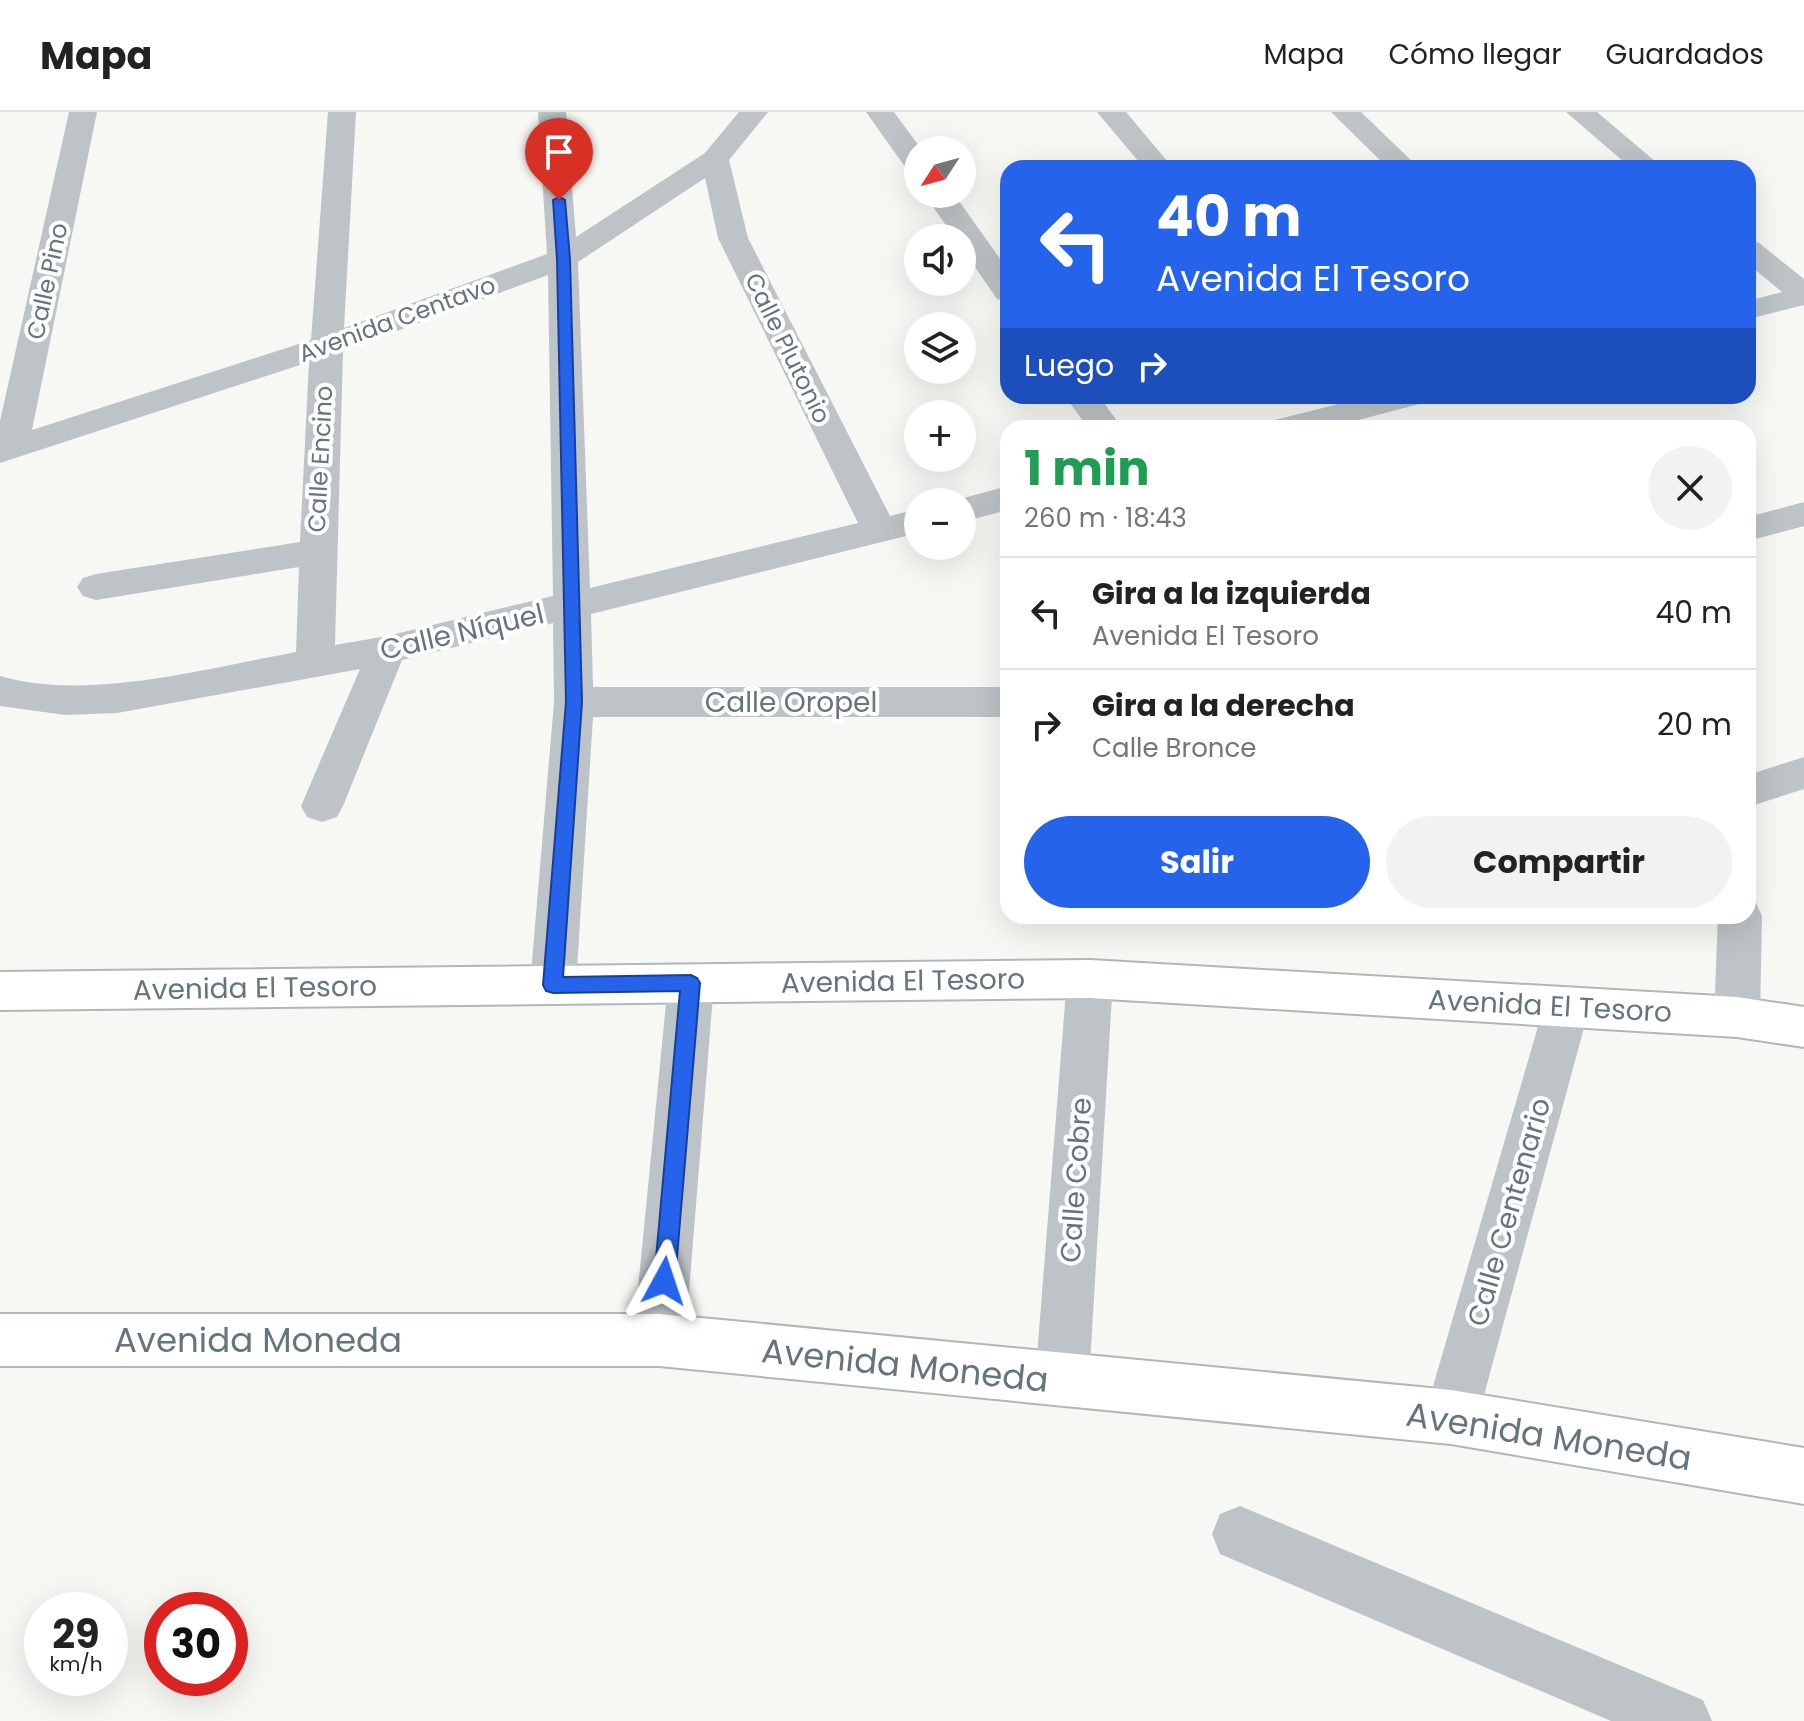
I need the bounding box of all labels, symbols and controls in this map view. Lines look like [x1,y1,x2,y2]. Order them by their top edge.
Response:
text: Mapa [40,29,152,82]
text: Mapa [1263,35,1344,74]
text: Cómo llegar [1388,35,1562,74]
text: Guardados [1606,35,1764,74]
pin [525,118,593,200]
icon: arrive [537,130,581,174]
north arrow [904,136,976,208]
map controls [904,136,976,560]
text: 40 m [1156,177,1302,256]
icon: left [1024,192,1128,296]
street label: Calle Pino [19,220,75,342]
button: sound [904,224,976,296]
text: Avenida El Tesoro [1156,253,1470,304]
street label: Calle Plutonio [737,267,839,429]
street label: Avenida Centavo [294,268,500,370]
button: layers [904,312,976,384]
text: Luego [1024,344,1114,387]
icon: right [1130,344,1174,388]
street label: Calle Encino [300,385,340,533]
button: + [904,400,976,472]
text: 1 min [1024,435,1150,502]
button: close [1648,446,1732,530]
button: − [904,488,976,560]
text: 260 m · 18:43 [1024,500,1187,536]
text: Gira a la izquierda [1092,572,1371,615]
icon: left [1024,591,1068,635]
text: 40 m [1655,591,1732,634]
street label: Calle Níquel [376,594,548,670]
text: Avenida El Tesoro [1092,618,1319,654]
street label: Calle Oropel [705,683,877,722]
text: Gira a la derecha [1092,684,1355,727]
icon: right [1024,703,1068,747]
text: 20 m [1657,703,1732,746]
text: Calle Bronce [1092,730,1256,766]
button: Salir [1024,816,1370,908]
button: Compartir [1386,816,1732,908]
street label: Avenida El Tesoro [781,959,1025,1003]
street label: Avenida El Tesoro [133,966,377,1010]
street label: Avenida El Tesoro [1427,980,1673,1032]
street label: Calle Centenario [1458,1093,1560,1331]
street label: Calle Cobre [1051,1096,1101,1264]
position arrow [622,1239,706,1323]
street label: Avenida Moneda [114,1316,402,1364]
street label: Avenida Moneda [759,1326,1051,1404]
street label: Avenida Moneda [1403,1390,1695,1482]
speed limit sign: 30 [144,1592,248,1696]
text: 29 [52,1606,100,1662]
text: km/h [49,1650,103,1678]

